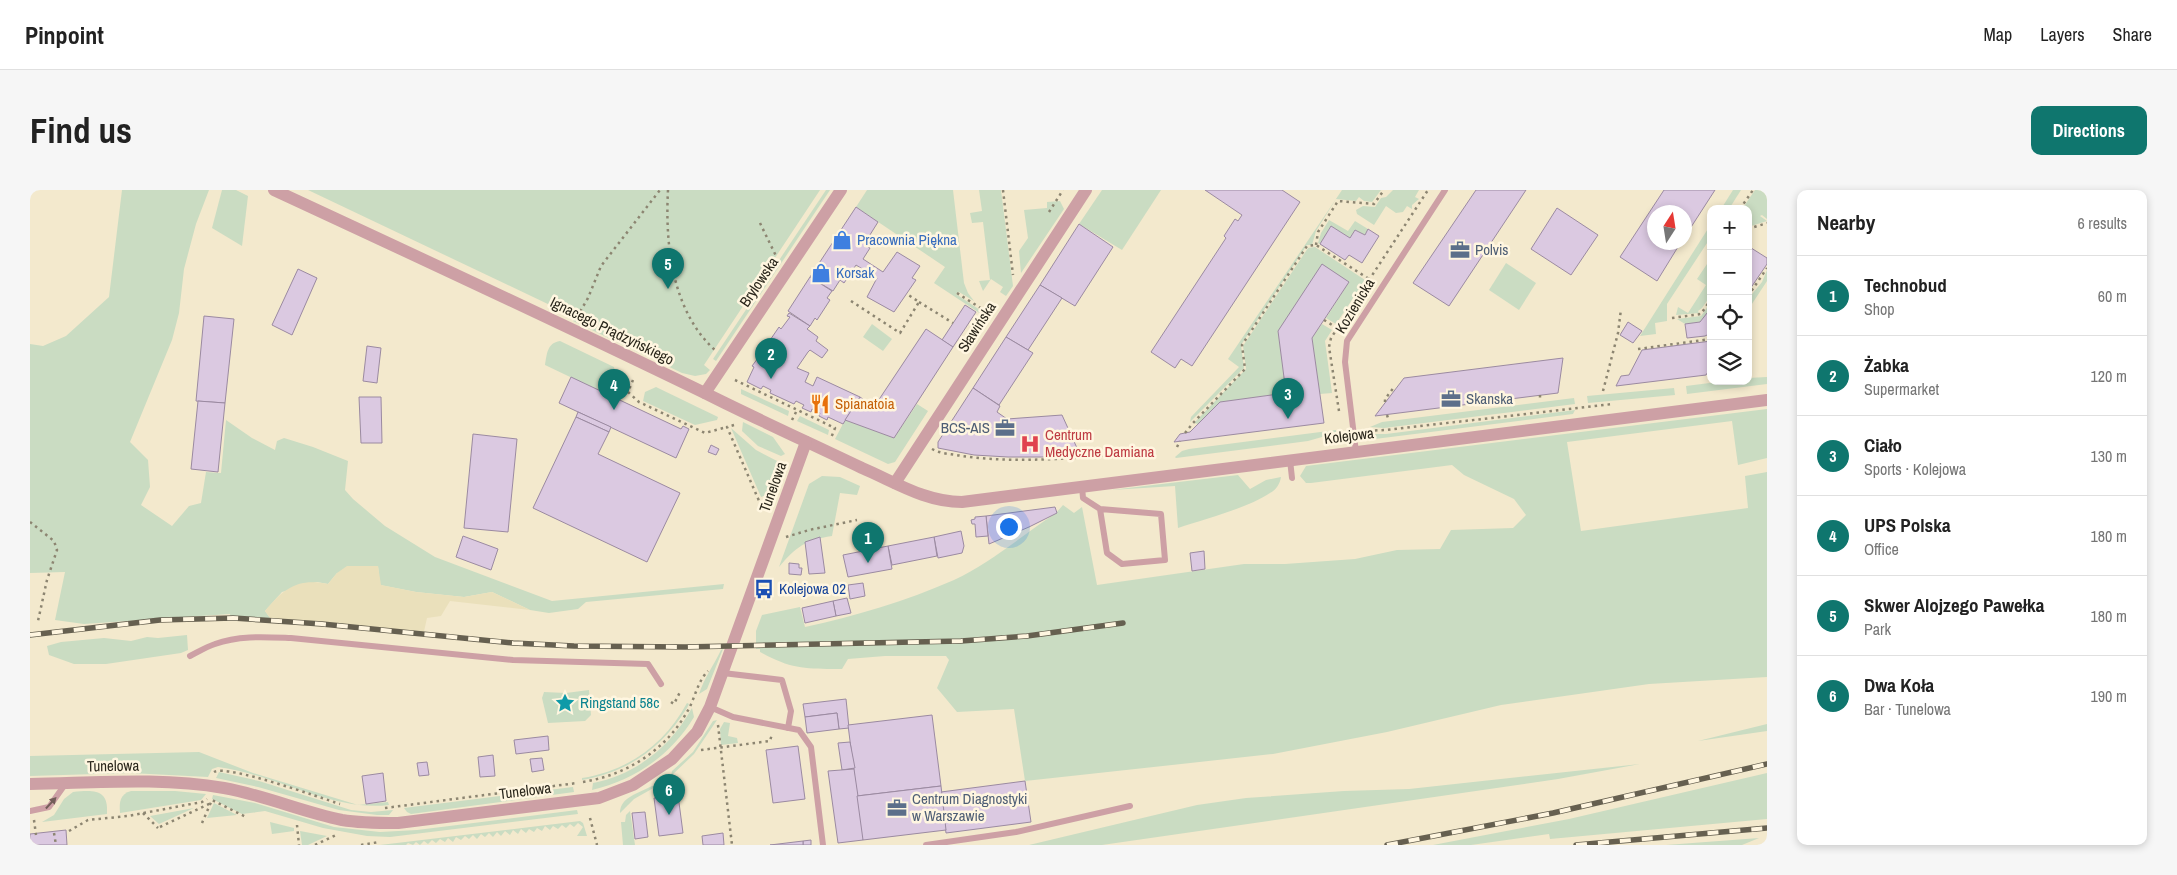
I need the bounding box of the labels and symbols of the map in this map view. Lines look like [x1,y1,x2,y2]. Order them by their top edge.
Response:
north arrow [1647,205,1692,250]
shop icon: Pracownia Piękna [831,229,853,251]
place label: Pracownia Piękna [857,229,957,250]
office icon: Polvis [1449,239,1471,261]
place label: Polvis [1475,239,1509,260]
pin: 5 [652,248,684,289]
street label: Brylowska [734,252,783,311]
shop icon: Korsak [810,262,832,284]
place label: Korsak [836,262,875,283]
street label: Kozienicka [1330,274,1379,337]
street label: Ignacego Prądzyńskiego [547,291,678,370]
street label: Sławińska [953,297,1001,356]
pin: 2 [755,338,787,379]
pin: 4 [598,369,630,410]
pin: 3 [1272,378,1304,419]
office icon: Skanska [1440,388,1462,410]
place label: Skanska [1466,388,1513,409]
restaurant icon: Spianatoia [809,393,831,415]
place label: Spianatoia [835,393,895,414]
place label: BCS-AIS [941,417,990,438]
office icon: BCS-AIS [994,417,1016,439]
street label: Kolejowa [1323,422,1375,449]
place label: Centrum Medyczne Damiana [1045,424,1155,462]
hospital icon: Centrum Medyczne Damiana [1019,433,1041,455]
street label: Tunelowa [754,459,791,515]
your location [996,514,1022,540]
pin: 1 [852,522,884,563]
bus stop icon: Kolejowa 02 [753,578,775,600]
place label: Kolejowa 02 [779,578,846,599]
place icon: Ringstand 58c [554,692,576,714]
place label: Ringstand 58c [580,692,659,713]
street label: Tunelowa [87,755,139,776]
pin: 6 [653,774,685,815]
street label: Tunelowa [498,777,552,804]
place label: Centrum Diagnostyki w Warszawie [912,788,1028,826]
one-way arrow [45,797,57,809]
office icon: Centrum Diagnostyki w Warszawie [886,797,908,819]

